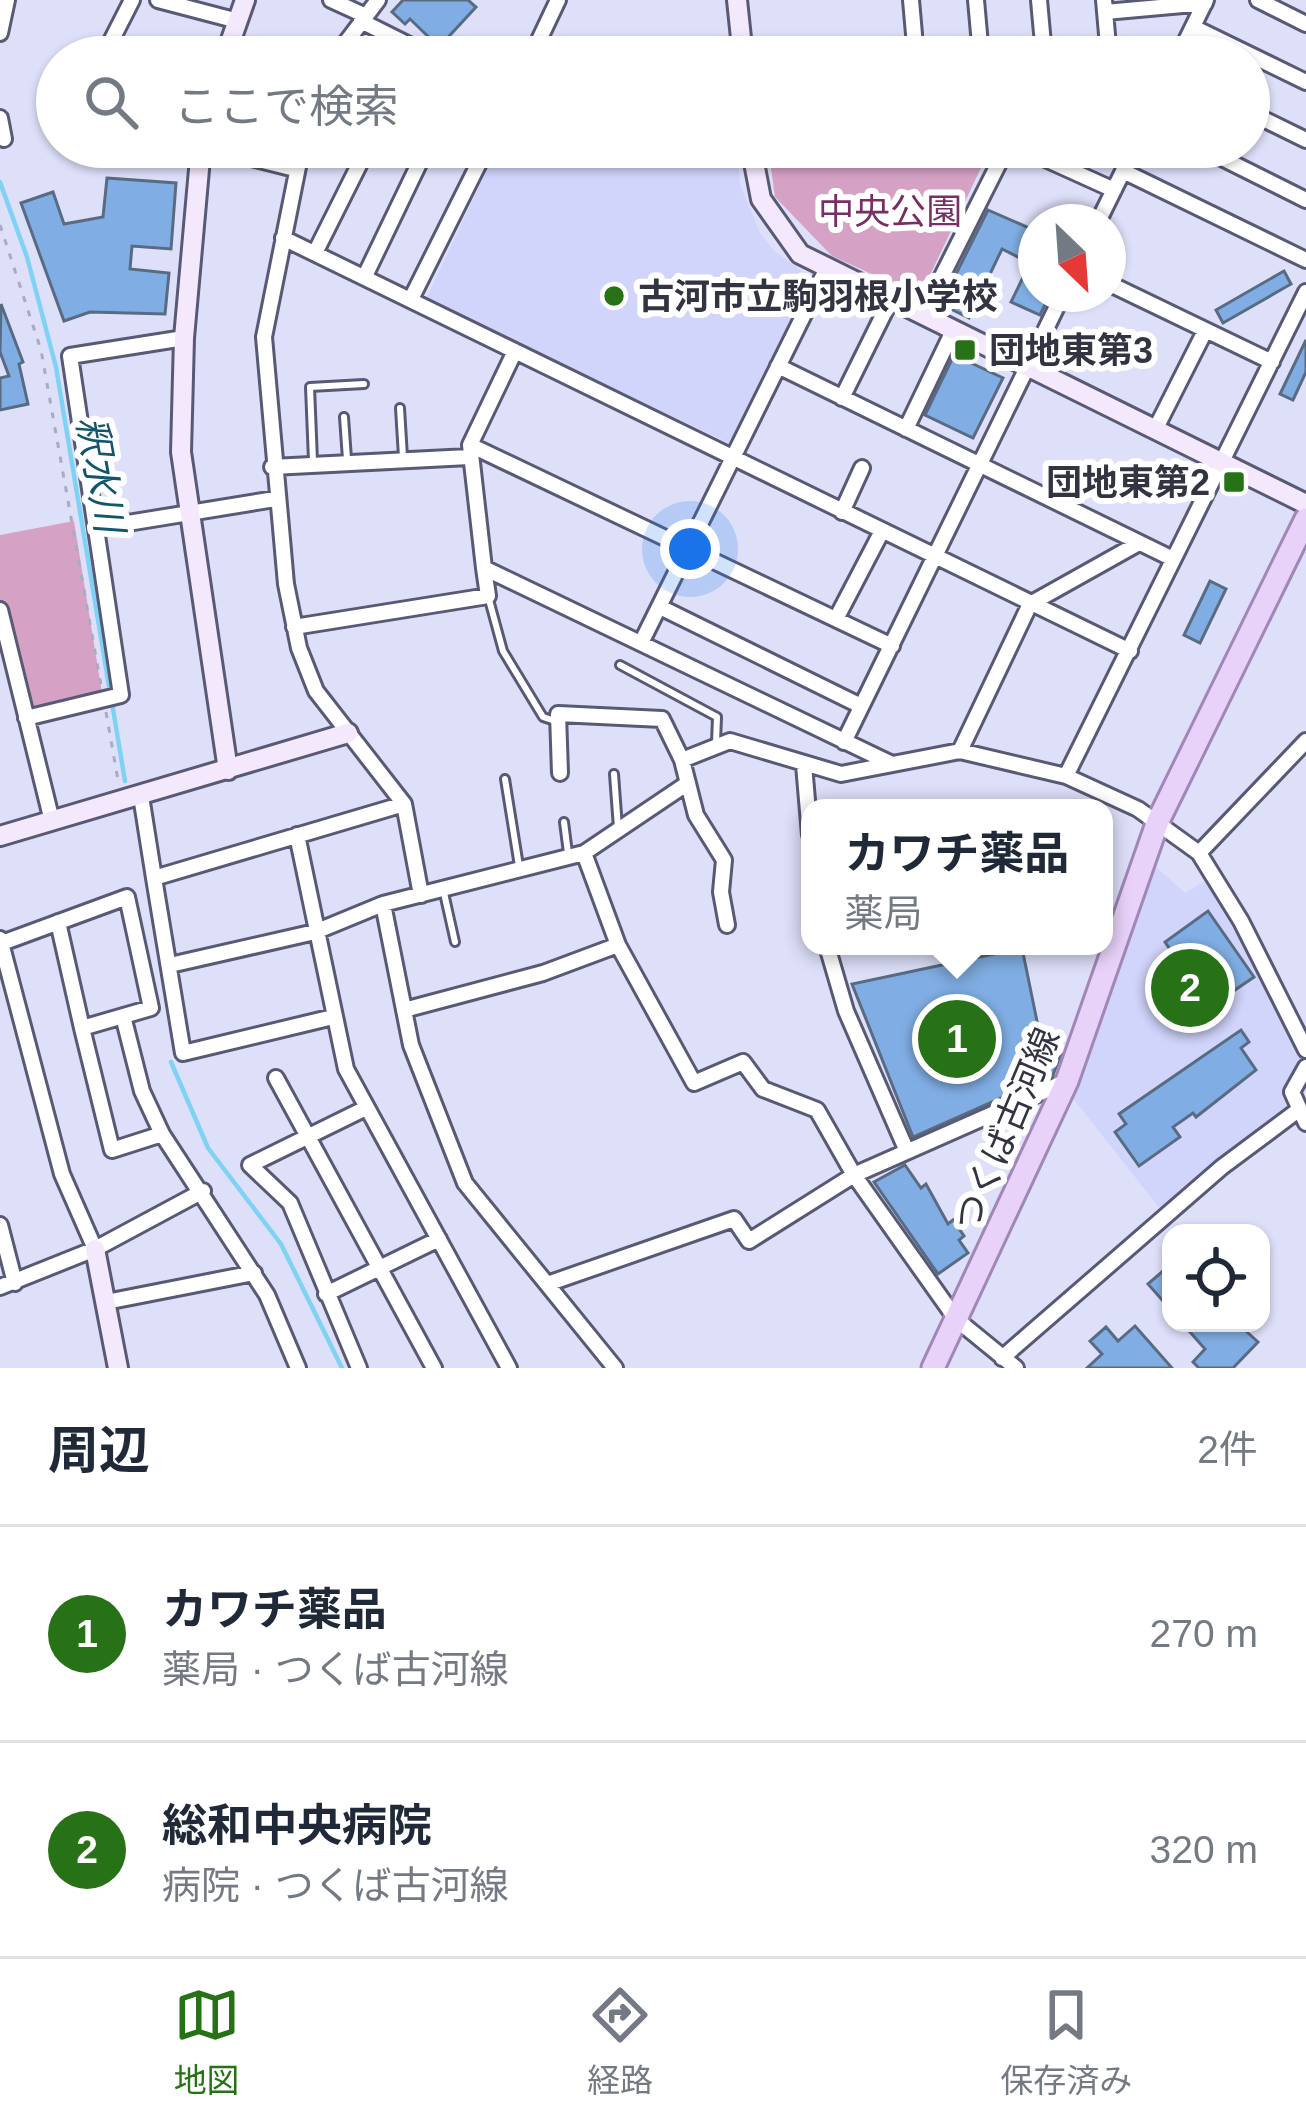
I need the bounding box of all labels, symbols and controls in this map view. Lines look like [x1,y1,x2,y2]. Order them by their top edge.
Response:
search box [36,36,1270,168]
icon: search [78,69,144,135]
text: ここで検索 [174,81,399,132]
park label: 中央公園 [818,191,962,232]
north arrow [1018,204,1126,312]
place label: 古河市立駒羽根小学校 [638,276,998,317]
marker: 古河市立駒羽根小学校 [601,283,627,309]
place label: 団地東第3 [989,330,1153,371]
marker: 団地東第3 [952,337,978,363]
water label: 釈水川 [69,413,133,539]
place label: 団地東第2 [1046,462,1210,503]
marker: 団地東第2 [1221,469,1247,495]
your location [660,519,720,579]
popup [801,799,1113,955]
text: カワチ薬品 [844,828,1070,879]
text: 薬局 [844,892,923,935]
pin: 2 [1151,943,1229,1033]
pin: 1 [918,994,996,1084]
street label: つくば古河線 [945,1022,1068,1237]
map controls [1162,1224,1270,1332]
button: locate [1162,1224,1270,1332]
text: 周辺 [48,1422,150,1479]
text: 2件 [1197,1428,1258,1471]
text: カワチ薬品 [162,1584,387,1635]
text: 1 [76,1612,98,1655]
text: 270 m [1150,1612,1258,1655]
text: 薬局 · つくば古河線 [162,1648,509,1691]
text: 総和中央病院 [162,1800,432,1851]
text: 2 [76,1828,98,1871]
text: 320 m [1150,1828,1258,1871]
text: 病院 · つくば古河線 [162,1864,509,1907]
tab: 地図 [174,1982,240,2102]
tab: 経路 [587,1982,653,2102]
tab: 保存済み [1000,1982,1132,2102]

